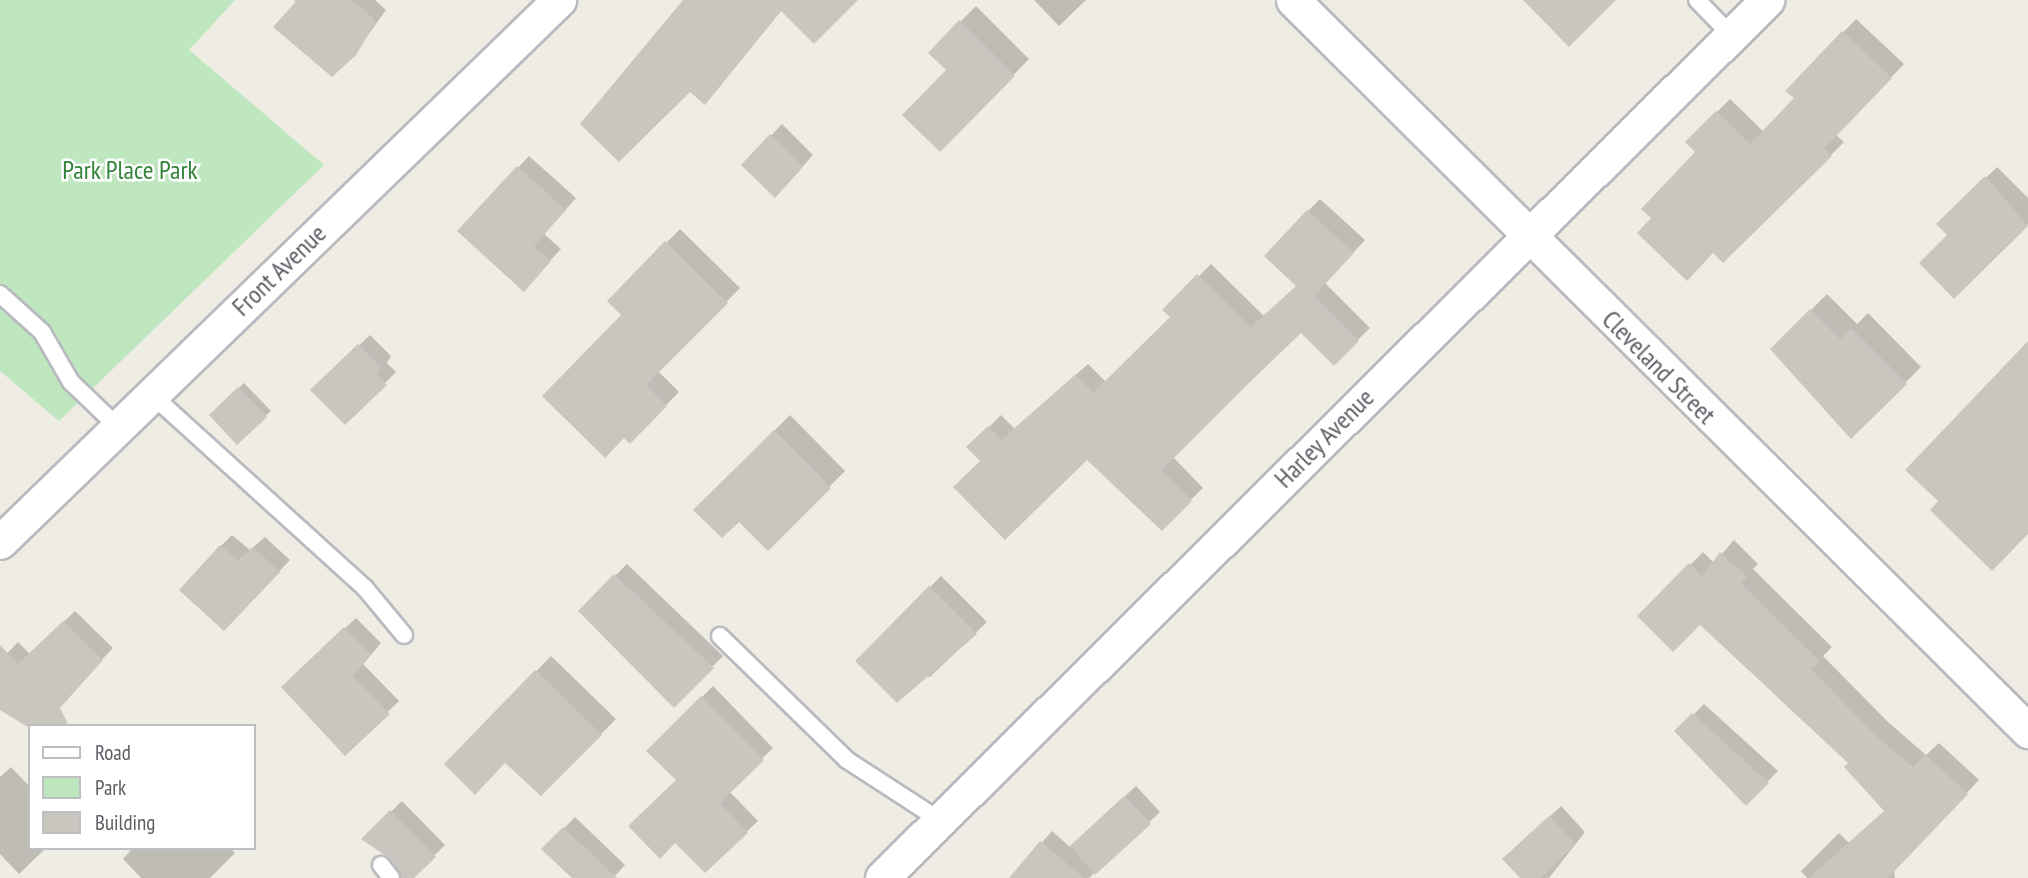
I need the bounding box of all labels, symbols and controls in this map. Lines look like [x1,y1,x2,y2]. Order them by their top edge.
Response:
park label: Park Place Park [62,154,198,186]
street label: Front Avenue [225,217,333,323]
street label: Cleveland Street [1596,304,1722,430]
street label: Harley Avenue [1267,381,1381,495]
legend [28,724,256,850]
text: Road [95,739,131,766]
text: Park [95,774,126,801]
text: Building [95,809,155,836]

